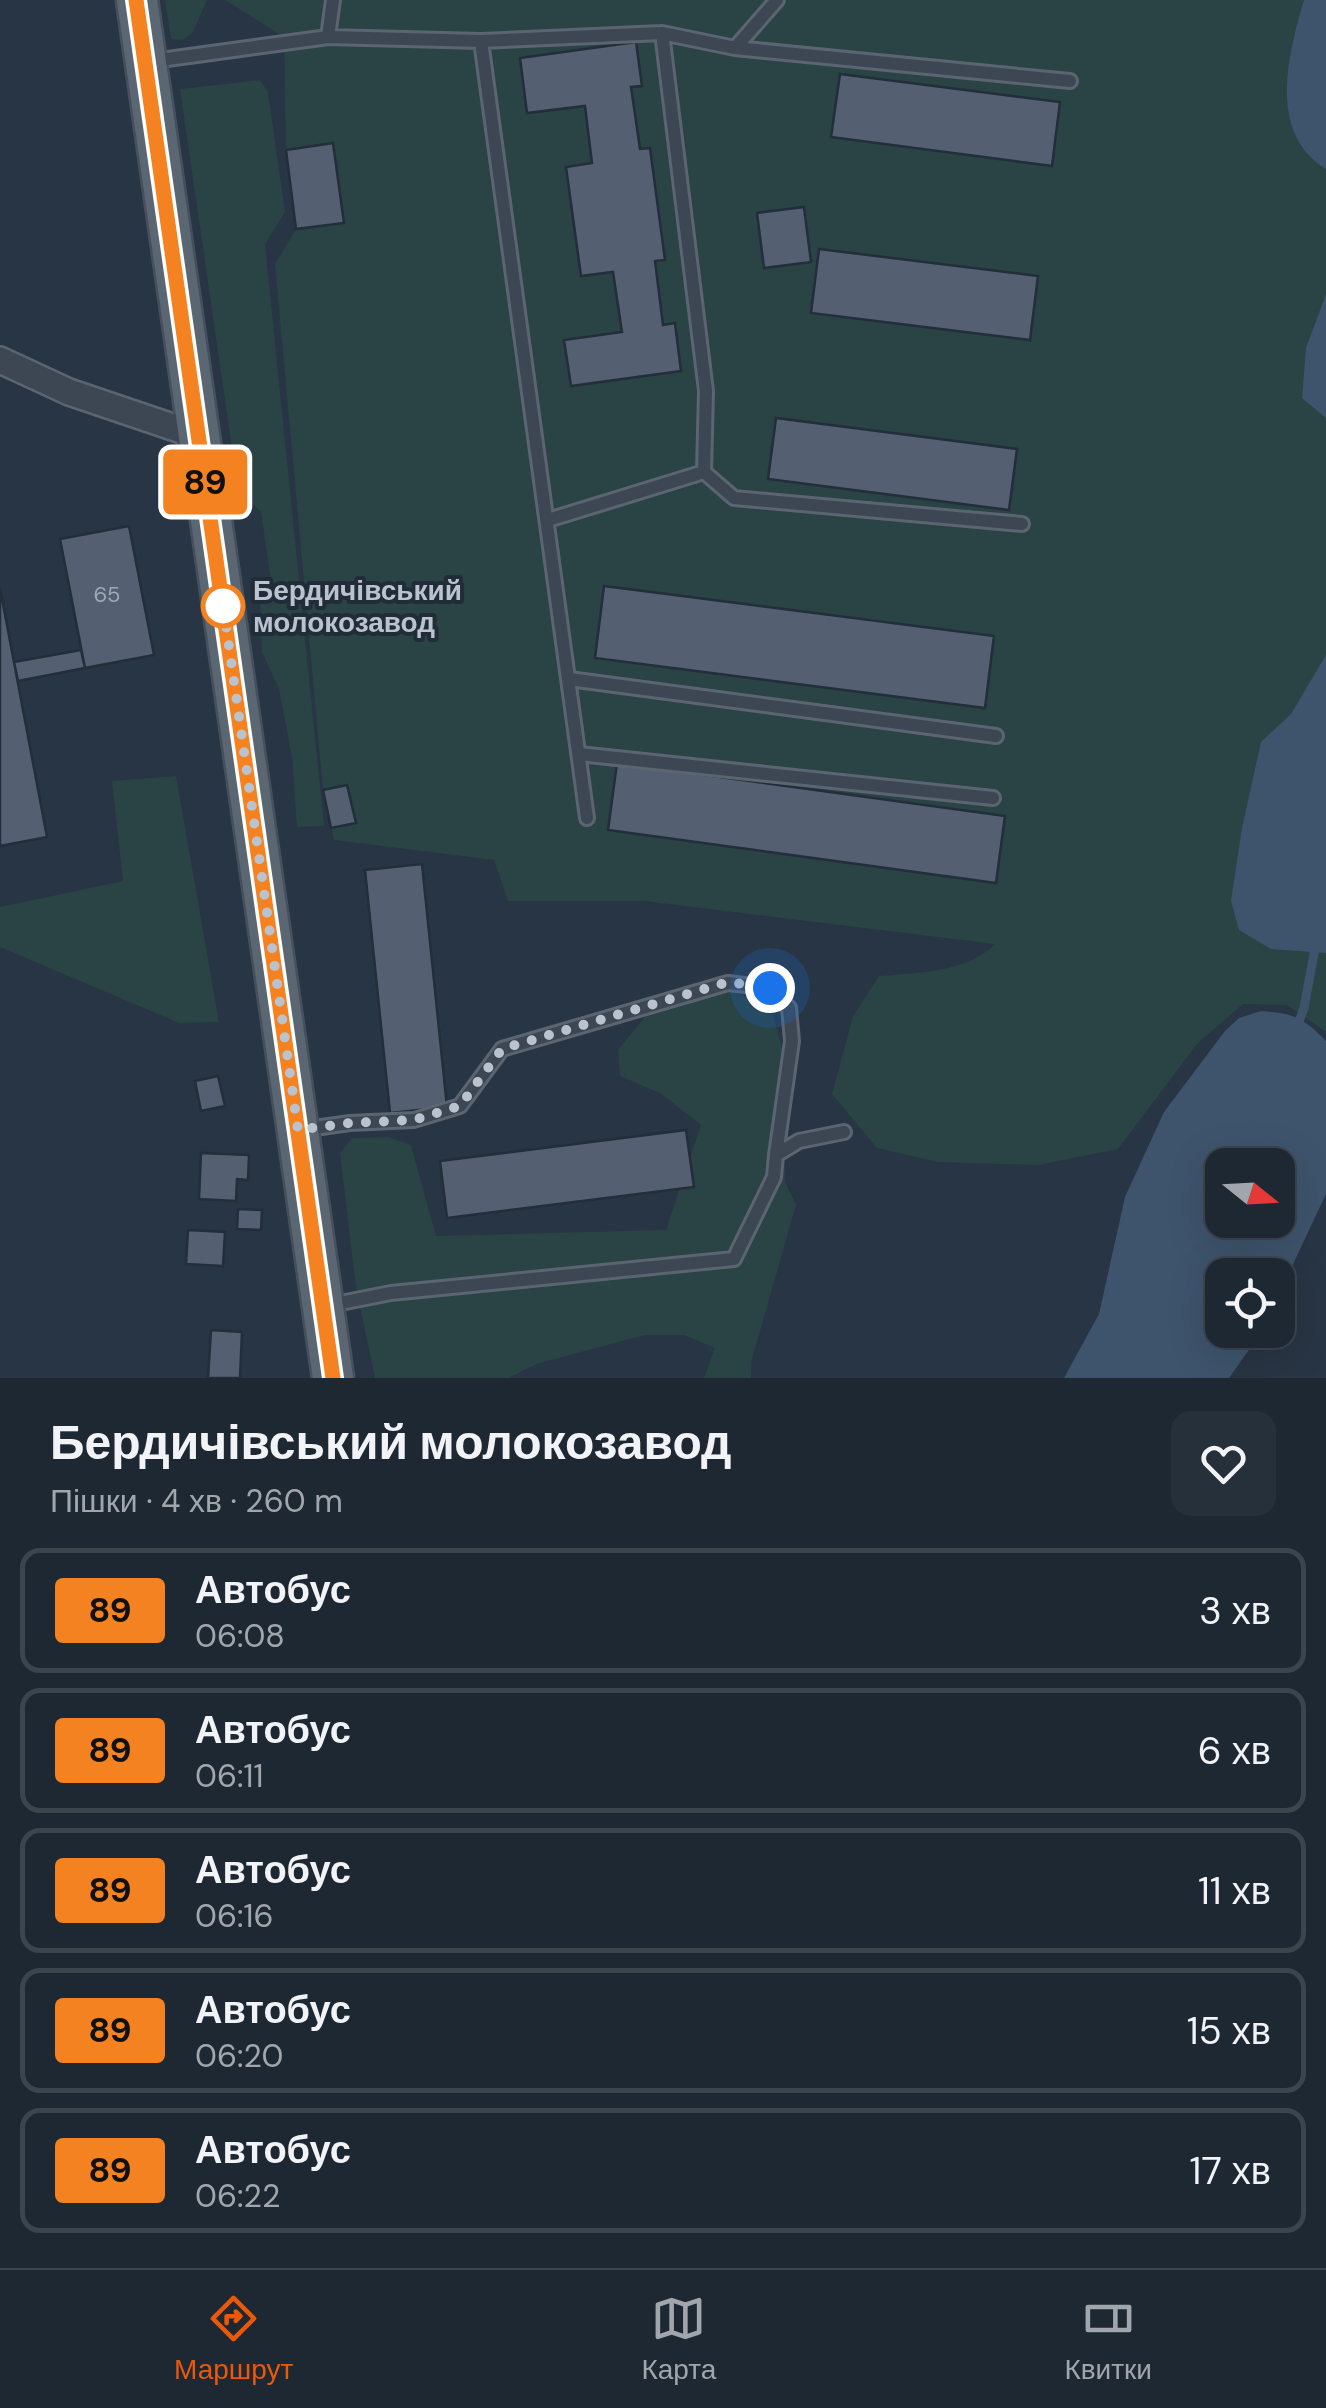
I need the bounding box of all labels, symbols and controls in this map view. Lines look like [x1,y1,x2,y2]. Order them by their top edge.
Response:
line badge: 89 [160,450,250,514]
text: 89 [183,459,227,505]
place label: Бердичівський молокозавод [253,572,462,641]
house number: 65 [94,580,120,609]
marker: Бердичівський молокозавод [202,585,244,627]
your location [745,963,795,1013]
north arrow [1205,1148,1295,1238]
map controls [1205,1148,1295,1348]
button: locate [1205,1258,1295,1348]
text: Бердичівський молокозавод [50,1411,732,1474]
button: heart [1171,1411,1276,1516]
text: Пішки · 4 хв · 260 m [50,1480,343,1522]
text: Автобус [195,1565,351,1615]
text: 3 хв [1199,1586,1271,1636]
text: 89 [88,1587,132,1633]
text: 06:08 [195,1615,285,1657]
text: Автобус [195,1705,351,1755]
text: 6 хв [1198,1726,1271,1776]
text: 89 [88,1727,132,1773]
text: 06:11 [195,1755,263,1797]
text: Автобус [195,1845,351,1895]
text: 11 хв [1198,1866,1271,1916]
text: 89 [88,1867,132,1913]
text: 06:16 [195,1895,274,1937]
text: Автобус [195,1985,351,2035]
text: 15 хв [1187,2006,1271,2056]
text: 89 [88,2007,132,2053]
text: 06:20 [195,2035,283,2077]
text: Автобус [195,2125,351,2175]
text: 17 хв [1190,2146,1271,2196]
text: 89 [88,2147,132,2193]
text: 06:22 [195,2175,280,2217]
tab: Маршрут [174,2291,293,2388]
tab: Карта [641,2291,716,2388]
tab: Квитки [1064,2291,1152,2388]

